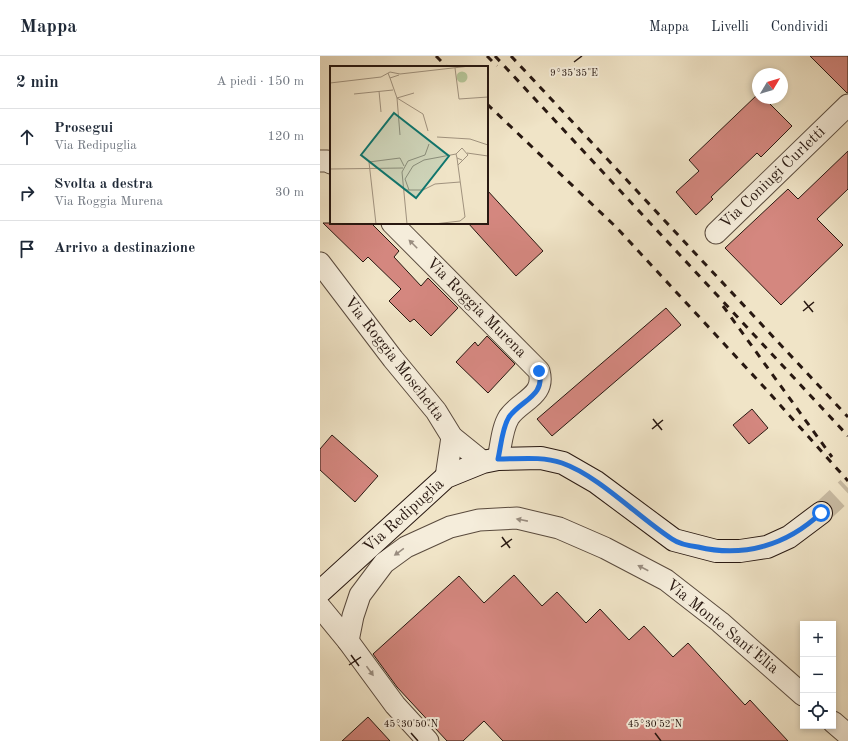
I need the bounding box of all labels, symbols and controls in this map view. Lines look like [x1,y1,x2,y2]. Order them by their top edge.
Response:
text: Mappa [20,18,77,37]
text: Mappa [649,20,689,34]
text: Livelli [711,20,749,34]
text: Condividi [771,20,828,34]
inset map [330,66,488,224]
text: 9°35'35"E [550,68,598,78]
north arrow [752,68,788,104]
text: 2 min [16,74,59,91]
text: A piedi · 150 m [216,75,304,88]
text: Prosegui [54,121,113,136]
street label: Via Coniugi Curletti [717,124,829,232]
icon: ahead [16,126,38,148]
text: 120 m [267,130,304,143]
text: Via Redipuglia [54,139,137,152]
text: Svolta a destra [54,177,153,192]
icon: right [16,182,38,204]
text: 30 m [275,186,304,199]
text: Via Roggia Murena [54,195,163,208]
icon: arrive [16,238,38,260]
one-way arrow [408,239,418,249]
text: Arrivo a destinazione [54,241,195,256]
street label: Via Roggia Murena [423,255,529,361]
street label: Via Roggia Moschetta [341,294,447,424]
route end [530,362,548,380]
street label: Via Redipuglia [361,476,447,556]
route start [812,504,830,522]
one-way arrow [516,516,529,522]
one-way arrow [394,548,405,556]
one-way arrow [637,564,648,571]
street label: Via Monte Sant'Elia [663,577,781,677]
map controls [800,621,836,729]
button: + [800,621,836,657]
button: − [800,657,836,693]
one-way arrow [366,665,374,676]
button: locate [800,693,836,729]
text: 45°30'50"N [384,719,439,729]
text: 45°30'52"N [628,719,683,729]

